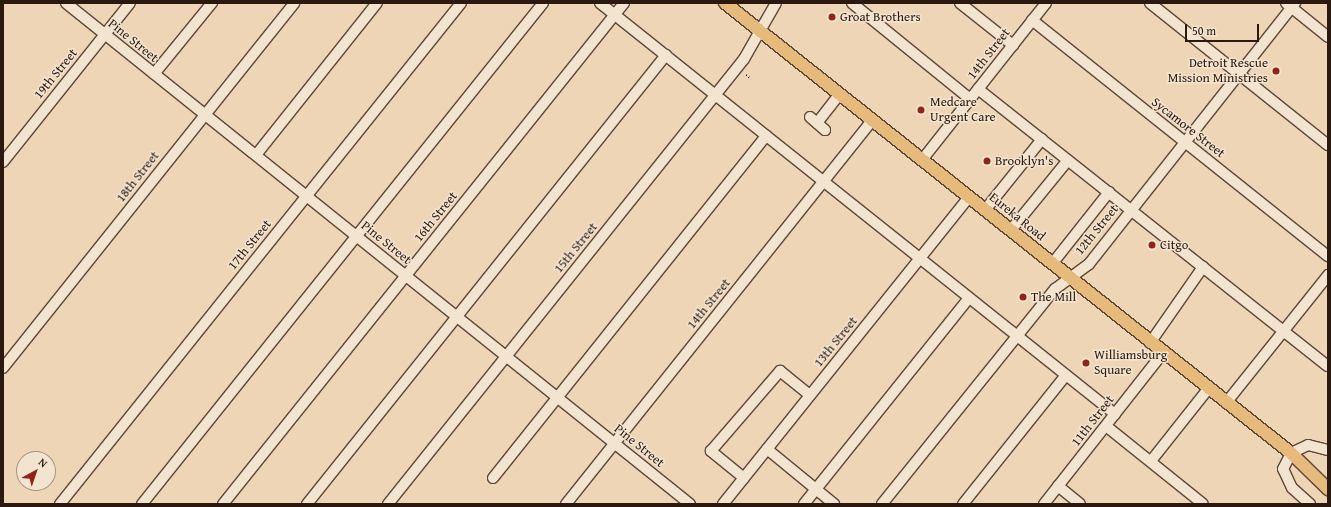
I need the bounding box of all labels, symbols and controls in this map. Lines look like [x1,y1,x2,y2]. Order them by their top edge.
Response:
place label: Groat Brothers [840,9,921,25]
marker: Groat Brothers [827,12,837,22]
street label: Pine Street [105,16,161,66]
scale bar [1187,16,1261,42]
text: 50 m [1192,22,1216,39]
street label: 14th Street [964,25,1014,83]
street label: 19th Street [31,46,81,102]
place label: Detroit Rescue Mission Ministries [1168,56,1268,87]
marker: Detroit Rescue Mission Ministries [1271,66,1281,76]
street label: Sycamore Street [1148,94,1228,162]
place label: Medcare Urgent Care [930,95,996,126]
marker: Medcare Urgent Care [915,104,927,116]
street label: 18th Street [113,148,163,206]
place label: Brooklyn's [995,153,1053,169]
marker: Brooklyn's [982,156,992,166]
street label: 16th Street [411,189,461,245]
street label: Eureka Road [986,190,1048,244]
street label: 12th Street [1072,202,1122,258]
street label: 17th Street [225,217,275,273]
street label: Pine Street [358,218,414,268]
street label: 15th Street [551,220,601,276]
place label: Citgo [1160,237,1188,253]
marker: Citgo [1147,240,1157,250]
street label: 14th Street [684,276,734,332]
place label: The Mill [1031,289,1076,305]
marker: The Mill [1018,292,1028,302]
street label: 13th Street [811,314,861,370]
place label: Williamsburg Square [1094,348,1167,379]
marker: Williamsburg Square [1081,358,1091,368]
street label: 11th Street [1068,392,1118,450]
street label: Pine Street [611,421,667,471]
north arrow [16,451,56,491]
text: N [35,454,51,471]

